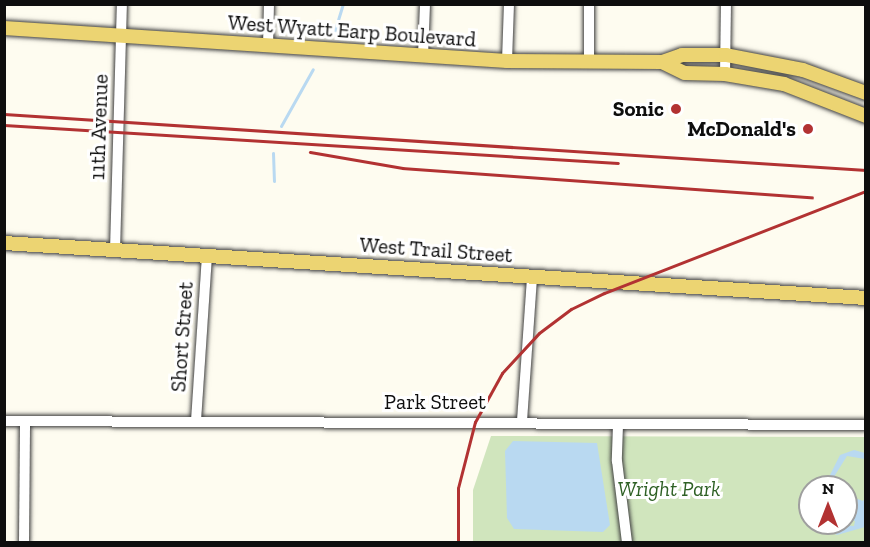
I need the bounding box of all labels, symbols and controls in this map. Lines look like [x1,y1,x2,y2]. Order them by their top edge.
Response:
street label: West Wyatt Earp Boulevard [227,10,477,52]
street label: 11th Avenue [85,73,113,181]
place label: Sonic [613,96,664,122]
marker: Sonic [669,102,683,116]
place label: McDonald's [687,116,796,142]
marker: McDonald's [801,122,815,136]
street label: West Trail Street [359,232,513,268]
street label: Short Street [166,281,198,393]
street label: Park Street [384,389,486,415]
north arrow [798,475,858,535]
park label: Wright Park [618,476,720,502]
text: N [822,479,834,498]

